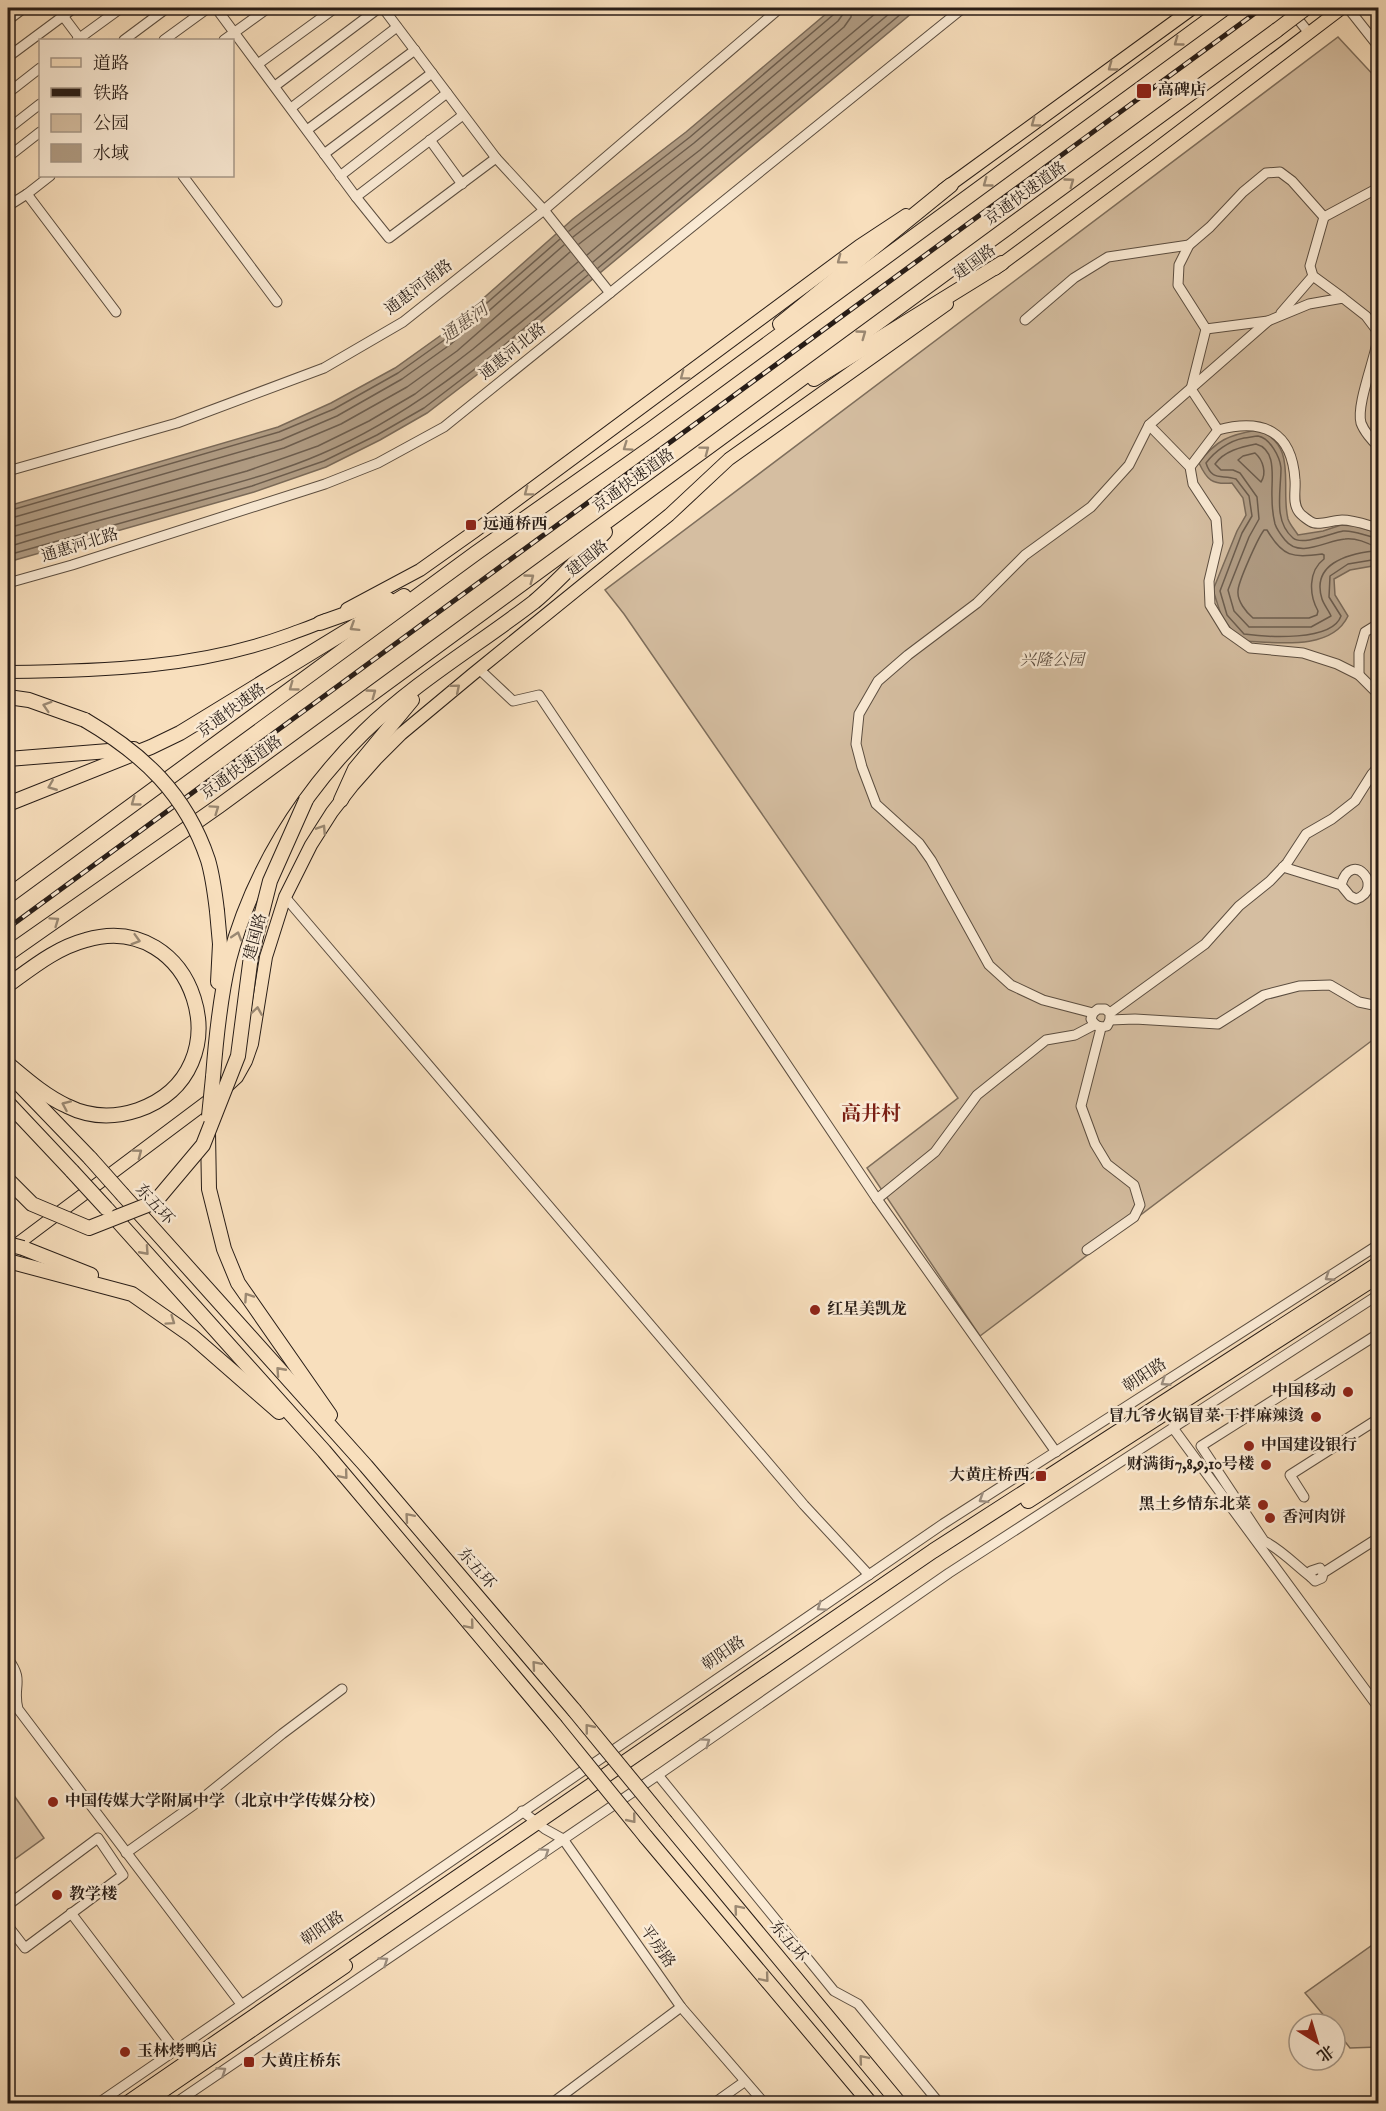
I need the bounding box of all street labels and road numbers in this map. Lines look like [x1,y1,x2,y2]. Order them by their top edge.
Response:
street label: 京通快速道路 [981,158,1071,230]
street label: 建国路 [950,241,1000,285]
street label: 通惠河南路 [381,256,457,320]
street label: 通惠河北路 [476,319,550,385]
street label: 京通快速道路 [589,445,679,517]
street label: 通惠河北路 [39,525,121,567]
street label: 建国路 [563,536,613,582]
street label: 京通快速路 [194,679,270,743]
street label: 京通快速道路 [197,732,287,804]
street label: 建国路 [240,911,272,963]
street label: 东五环 [131,1180,177,1230]
street label: 朝阳路 [1119,1355,1171,1397]
street label: 东五环 [453,1544,499,1594]
street label: 朝阳路 [699,1632,749,1676]
street label: 朝阳路 [298,1907,348,1951]
street label: 东五环 [765,1917,811,1967]
street label: 平房路 [635,1922,679,1972]

